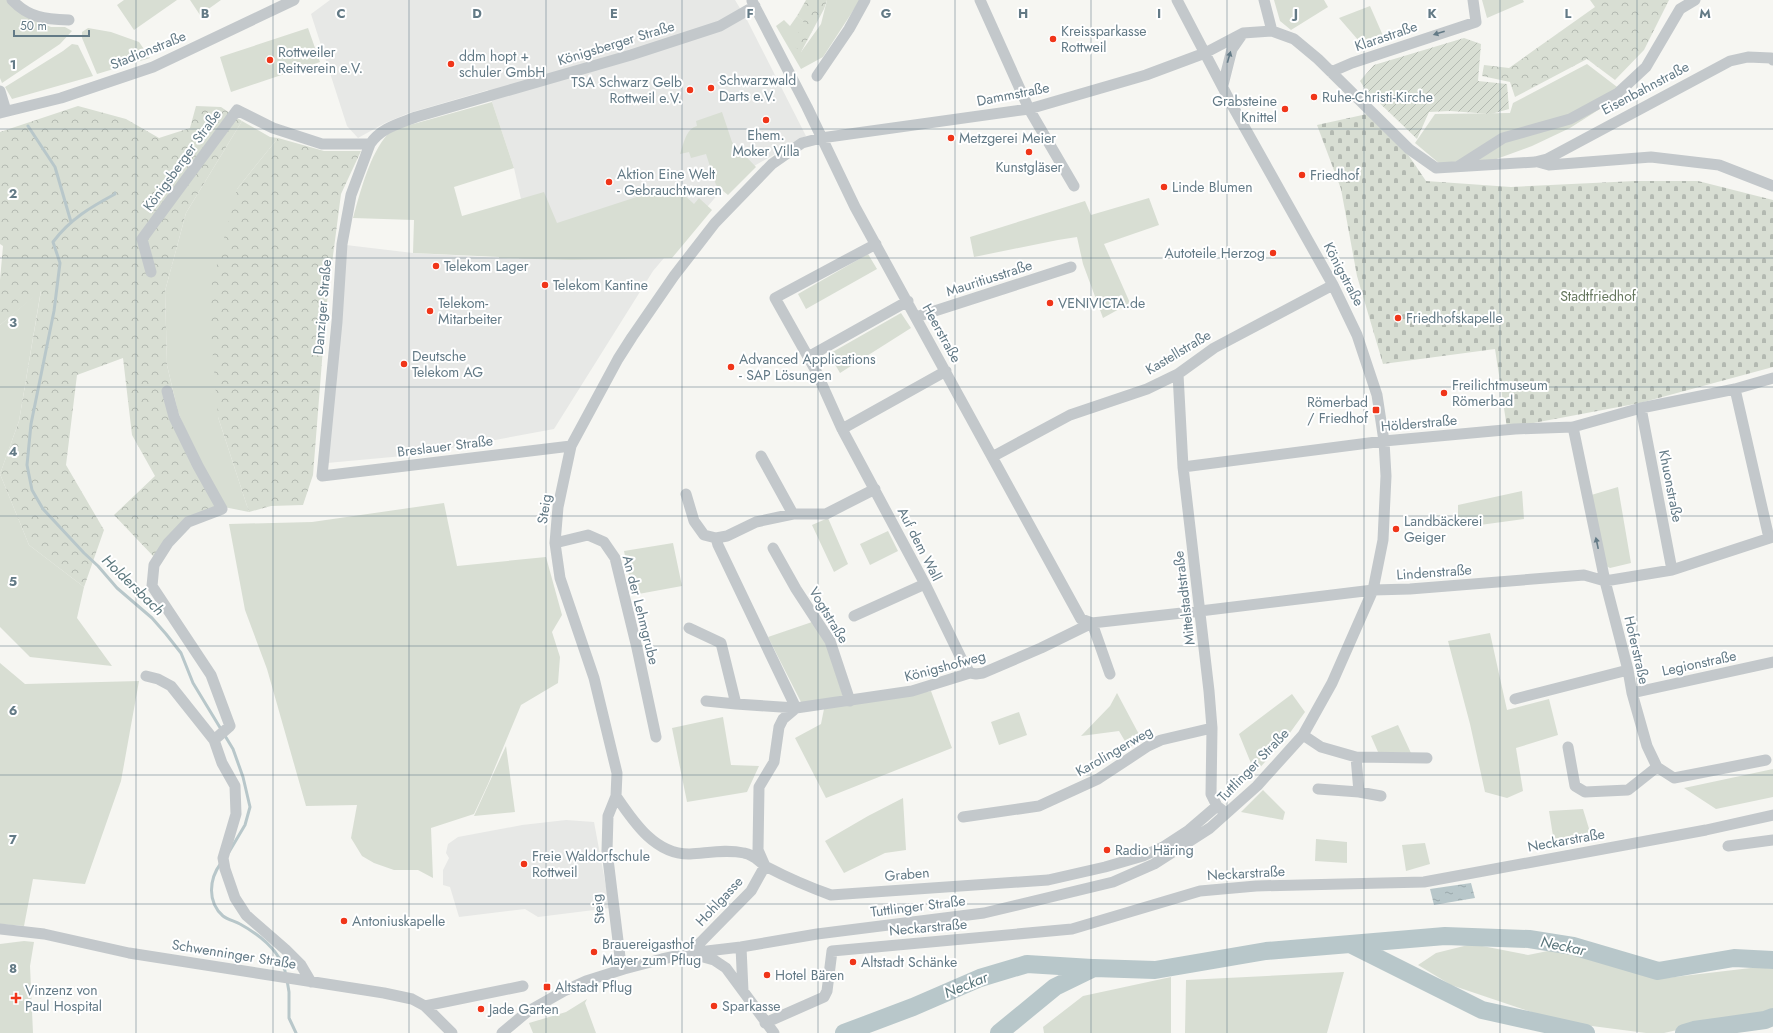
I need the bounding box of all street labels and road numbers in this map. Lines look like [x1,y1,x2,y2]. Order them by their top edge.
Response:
street label: Königsberger Straße [555,16,677,70]
street label: Klarastraße [1352,16,1420,56]
street label: Stadionstraße [107,26,189,74]
street label: Eisenbahnstraße [1598,56,1692,120]
street label: Dammstraße [975,77,1051,111]
street label: Königsberger Straße [138,105,226,215]
street label: Königstraße [1319,239,1369,309]
street label: Mauritiusstraße [943,255,1035,301]
street label: Danziger Straße [308,259,336,355]
street label: Heerstraße [918,300,966,366]
street label: Kastellstraße [1142,325,1214,379]
street label: Hölderstraße [1380,410,1458,436]
street label: Breslauer Straße [396,430,494,462]
street label: Khuonstraße [1654,448,1688,524]
street label: Steig [532,493,556,525]
street label: Auf dem Wall [893,504,947,584]
street label: Mittelstadtstraße [1168,550,1200,646]
street label: An der Lehmgrube [618,553,664,667]
street label: Lindenstraße [1396,559,1472,585]
street label: Vogtstraße [804,583,854,647]
street label: Hoferstraße [1619,614,1655,686]
street label: Legionstraße [1660,645,1738,681]
street label: Königshofweg [902,646,988,686]
street label: Karolingerweg [1072,721,1156,781]
street label: Tuttlinger Straße [1213,724,1293,806]
street label: Neckarstraße [1526,823,1606,857]
street label: Neckarstraße [1206,861,1286,885]
street label: Graben [884,862,930,886]
street label: Hohlgasse [691,872,747,930]
street label: Tuttlinger Straße [869,890,967,922]
street label: Steig [586,893,610,925]
street label: Neckarstraße [888,914,968,940]
street label: Schwenninger Straße [170,934,298,974]

